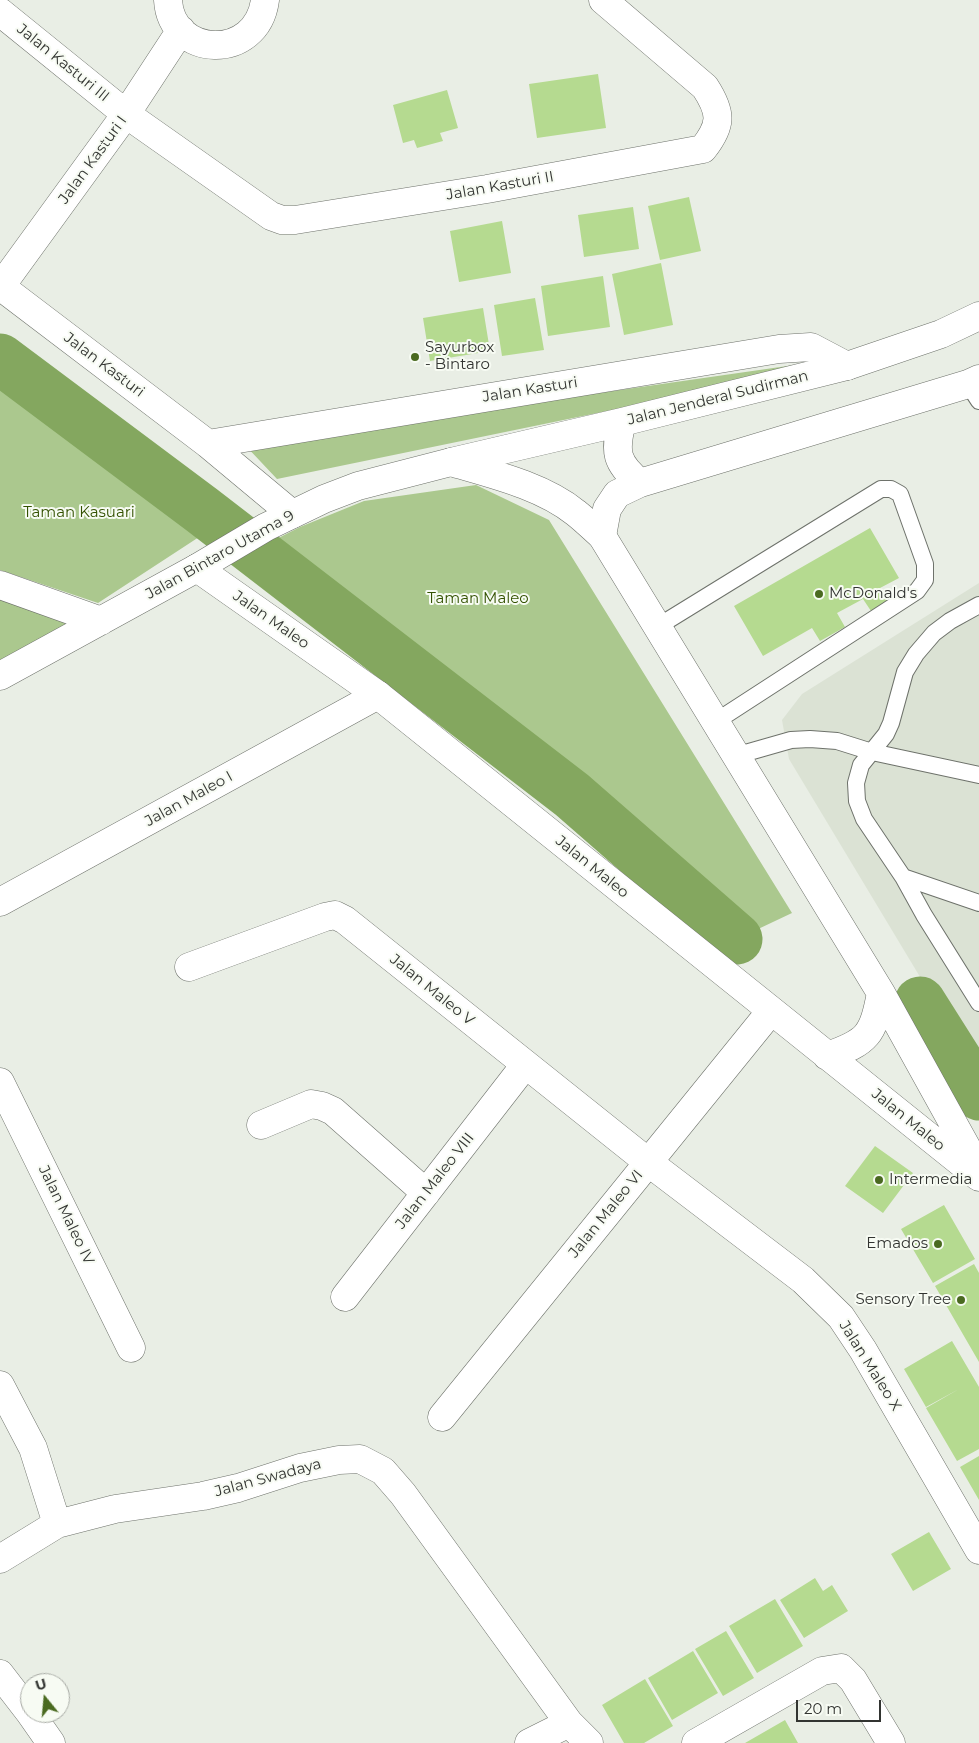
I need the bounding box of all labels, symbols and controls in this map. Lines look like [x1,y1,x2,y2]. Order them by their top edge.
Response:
street label: Jalan Kasturi III [13,20,113,106]
street label: Jalan Kasturi I [55,112,131,208]
street label: Jalan Kasturi II [445,168,555,204]
street label: Jalan Kasturi [60,329,148,401]
place label: Sayurbox - Bintaro [425,339,494,374]
marker: Sayurbox - Bintaro [409,351,421,363]
street label: Jalan Jenderal Sudirman [626,367,810,429]
street label: Jalan Kasturi [481,374,579,406]
park label: Taman Kasuari [23,504,135,522]
street label: Jalan Bintaro Utama 9 [143,507,297,603]
place label: McDonald's [829,585,917,603]
street label: Jalan Maleo [229,587,313,653]
marker: McDonald's [813,588,825,600]
park label: Taman Maleo [427,590,529,608]
street label: Jalan Maleo I [142,768,236,830]
street label: Jalan Maleo [552,832,632,902]
street label: Jalan Maleo V [386,950,478,1030]
street label: Jalan Maleo [868,1085,948,1155]
street label: Jalan Maleo VIII [392,1129,478,1233]
street label: Jalan Maleo IV [34,1163,98,1267]
street label: Jalan Maleo VI [565,1166,647,1262]
place label: Intermedia [889,1171,972,1189]
marker: Intermedia [873,1174,885,1186]
place label: Emados [866,1235,928,1253]
marker: Emados [932,1238,944,1250]
place label: Sensory Tree [856,1291,951,1309]
marker: Sensory Tree [955,1294,967,1306]
street label: Jalan Maleo X [835,1318,905,1414]
street label: Jalan Swadaya [213,1455,323,1501]
north arrow [20,1673,70,1723]
text: U [33,1674,49,1695]
scale bar [799,1690,884,1722]
text: 20 m [804,1699,842,1718]

